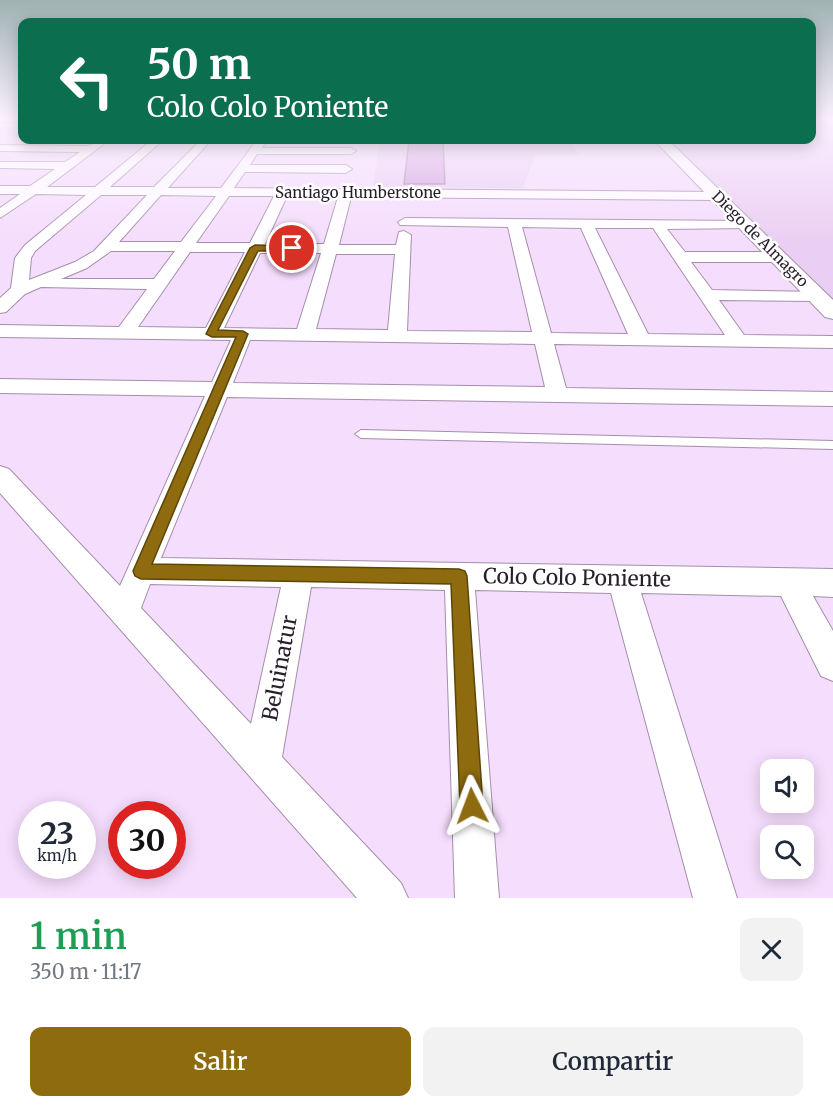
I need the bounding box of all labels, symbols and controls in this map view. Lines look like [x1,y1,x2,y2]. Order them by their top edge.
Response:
text: 50 m [147,38,251,90]
icon: left [48,42,126,120]
text: Colo Colo Poniente [147,90,388,124]
street label: Santiago Humberstone [275,183,441,202]
street label: Diego de Almagro [708,187,813,291]
pin [266,222,317,273]
icon: arrive [275,231,308,264]
street label: Colo Colo Poniente [483,562,671,593]
street label: Beluinatur [256,613,303,723]
map controls [760,759,814,879]
button: sound [760,759,814,813]
position arrow [440,774,504,838]
speed limit sign: 30 [108,801,186,879]
text: 23 [40,814,74,852]
button: search [760,825,814,879]
text: km/h [37,846,77,865]
text: 1 min [30,914,127,959]
button: close [740,918,803,981]
text: 350 m · 11:17 [30,959,141,984]
button: Salir [30,1027,411,1096]
button: Compartir [423,1027,803,1096]

